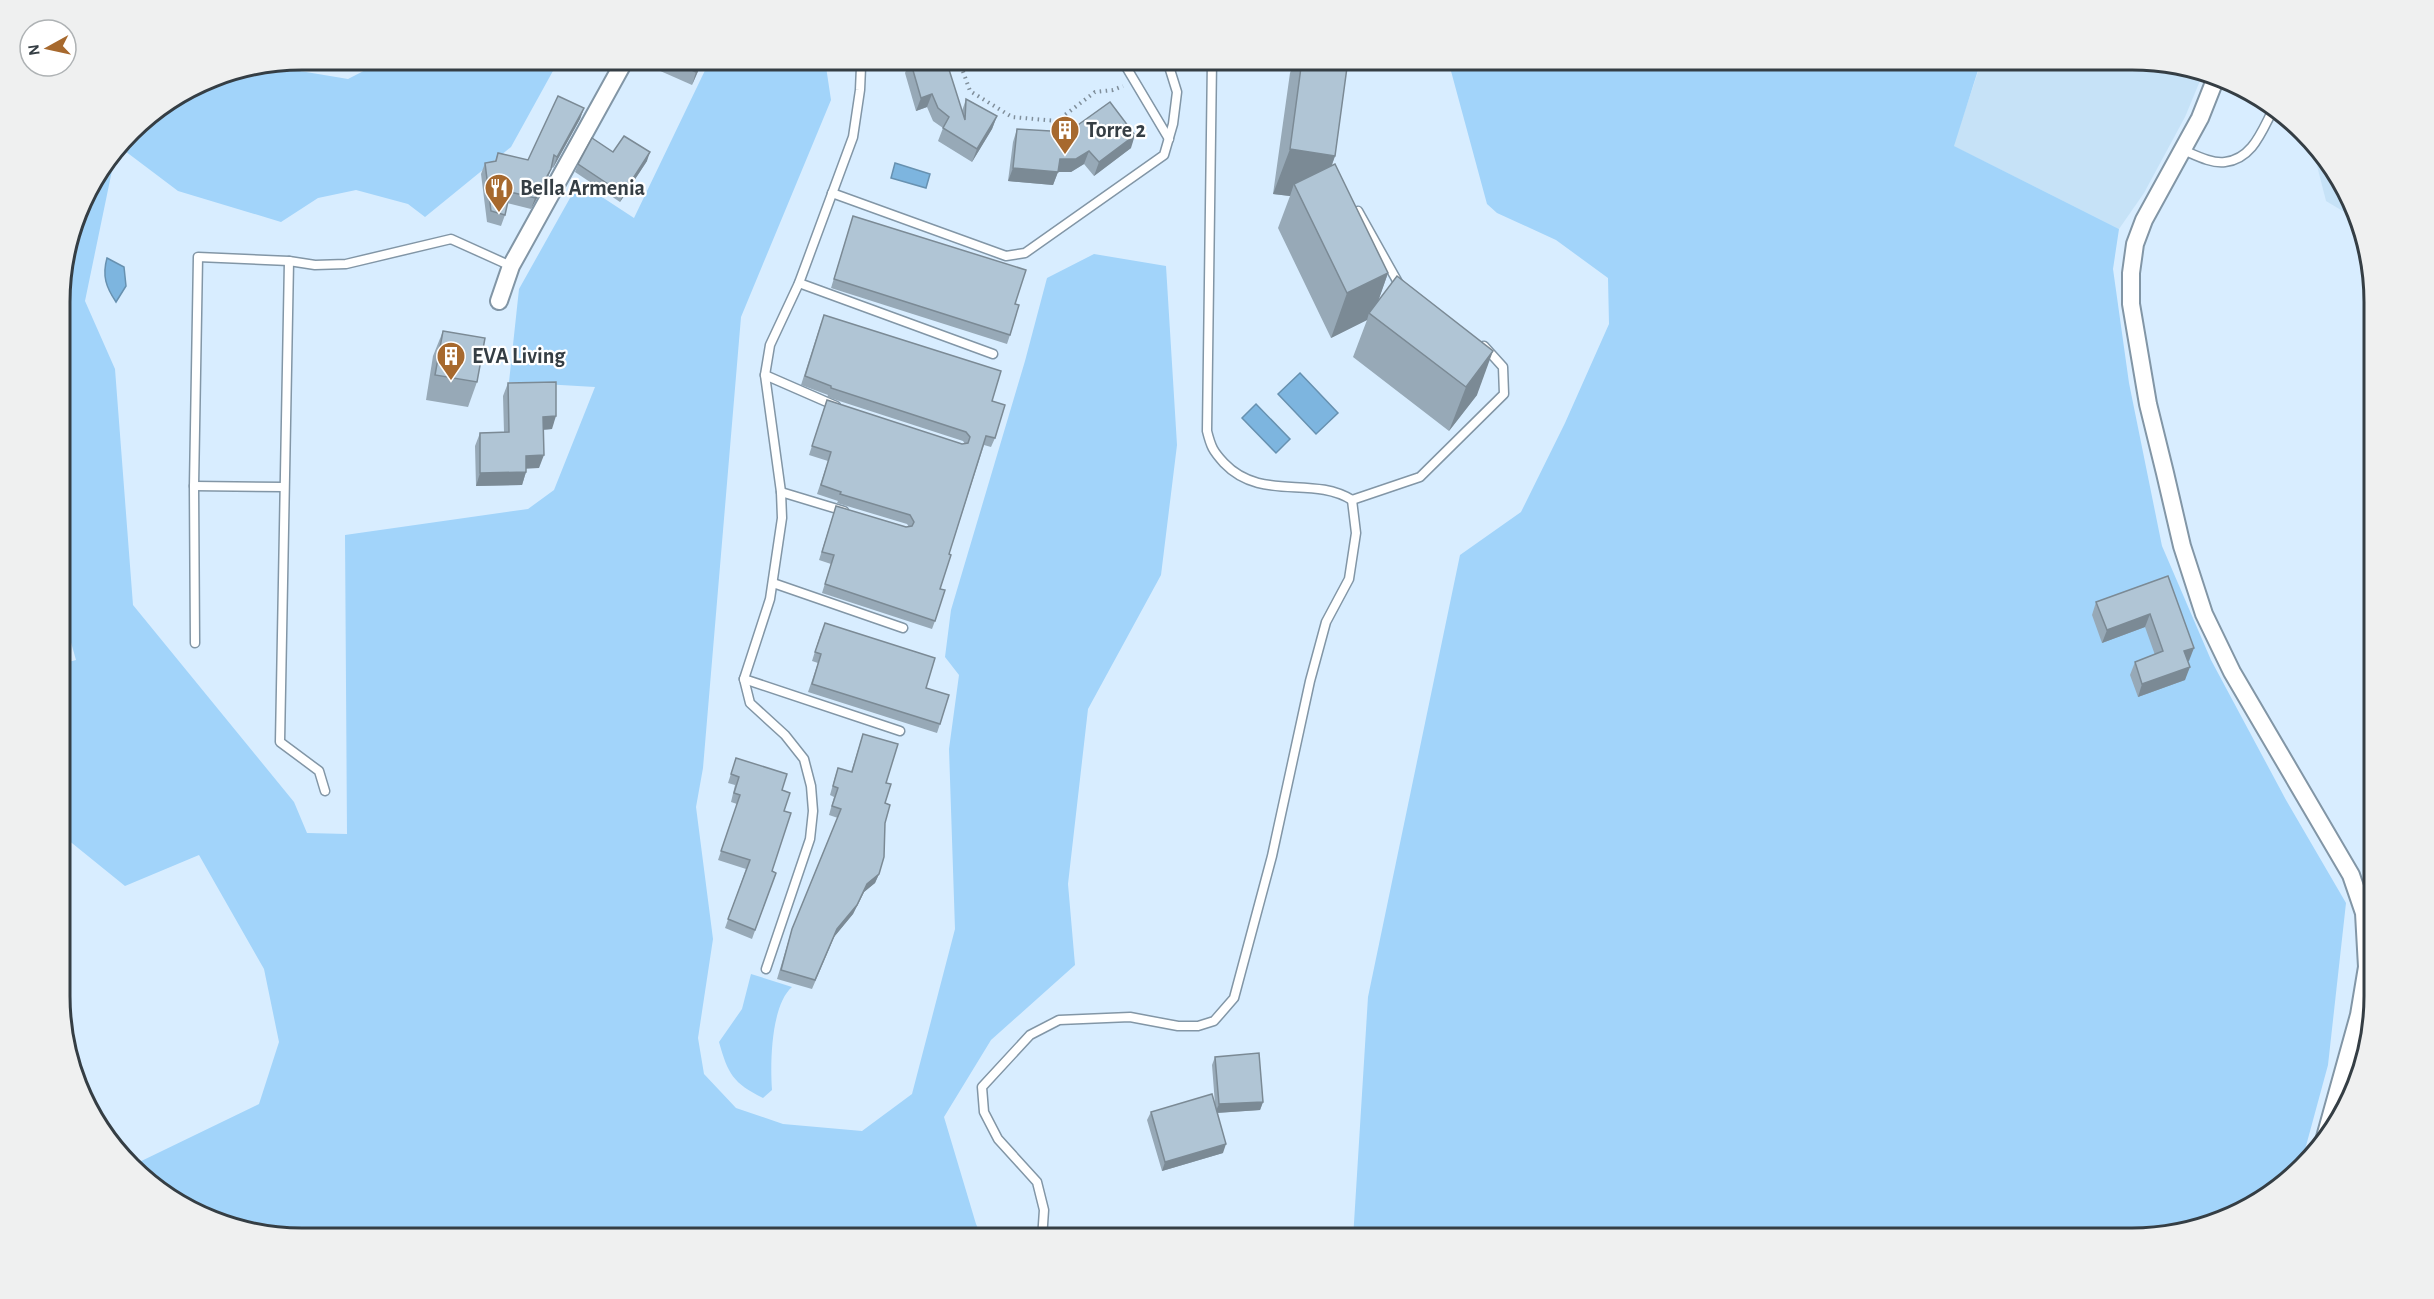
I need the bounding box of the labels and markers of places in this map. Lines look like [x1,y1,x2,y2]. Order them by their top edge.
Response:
building icon: Torre 2 [1049,114,1081,156]
place label: Torre 2 [1086,119,1146,141]
restaurant icon: Bella Armenia [483,172,515,214]
place label: Bella Armenia [520,177,646,199]
building icon: EVA Living [435,340,467,382]
place label: EVA Living [472,345,566,367]

